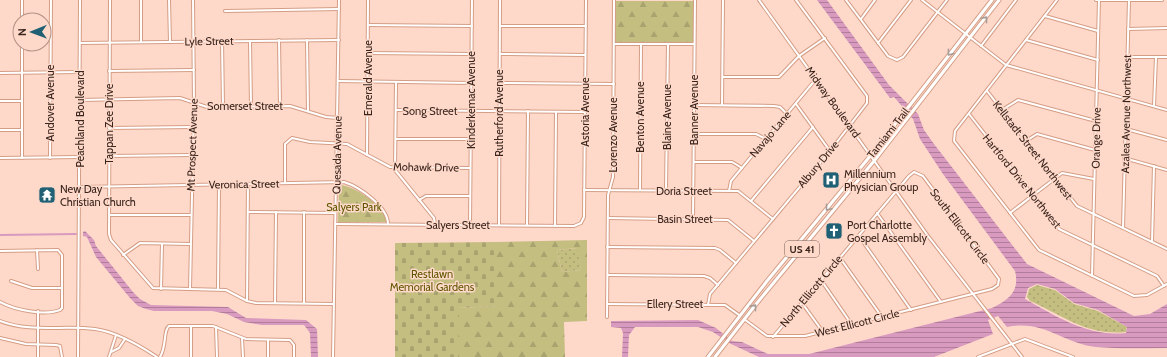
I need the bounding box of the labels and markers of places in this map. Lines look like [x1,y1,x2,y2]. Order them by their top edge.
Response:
place label: Millennium Physician Group [844,167,918,194]
hospital icon: Millennium Physician Group [821,170,841,190]
place label: New Day Christian Church [60,182,136,209]
temple icon: New Day Christian Church [37,185,57,205]
place label: Port Charlotte Gospel Assembly [847,218,928,245]
church icon: Port Charlotte Gospel Assembly [824,221,844,241]

